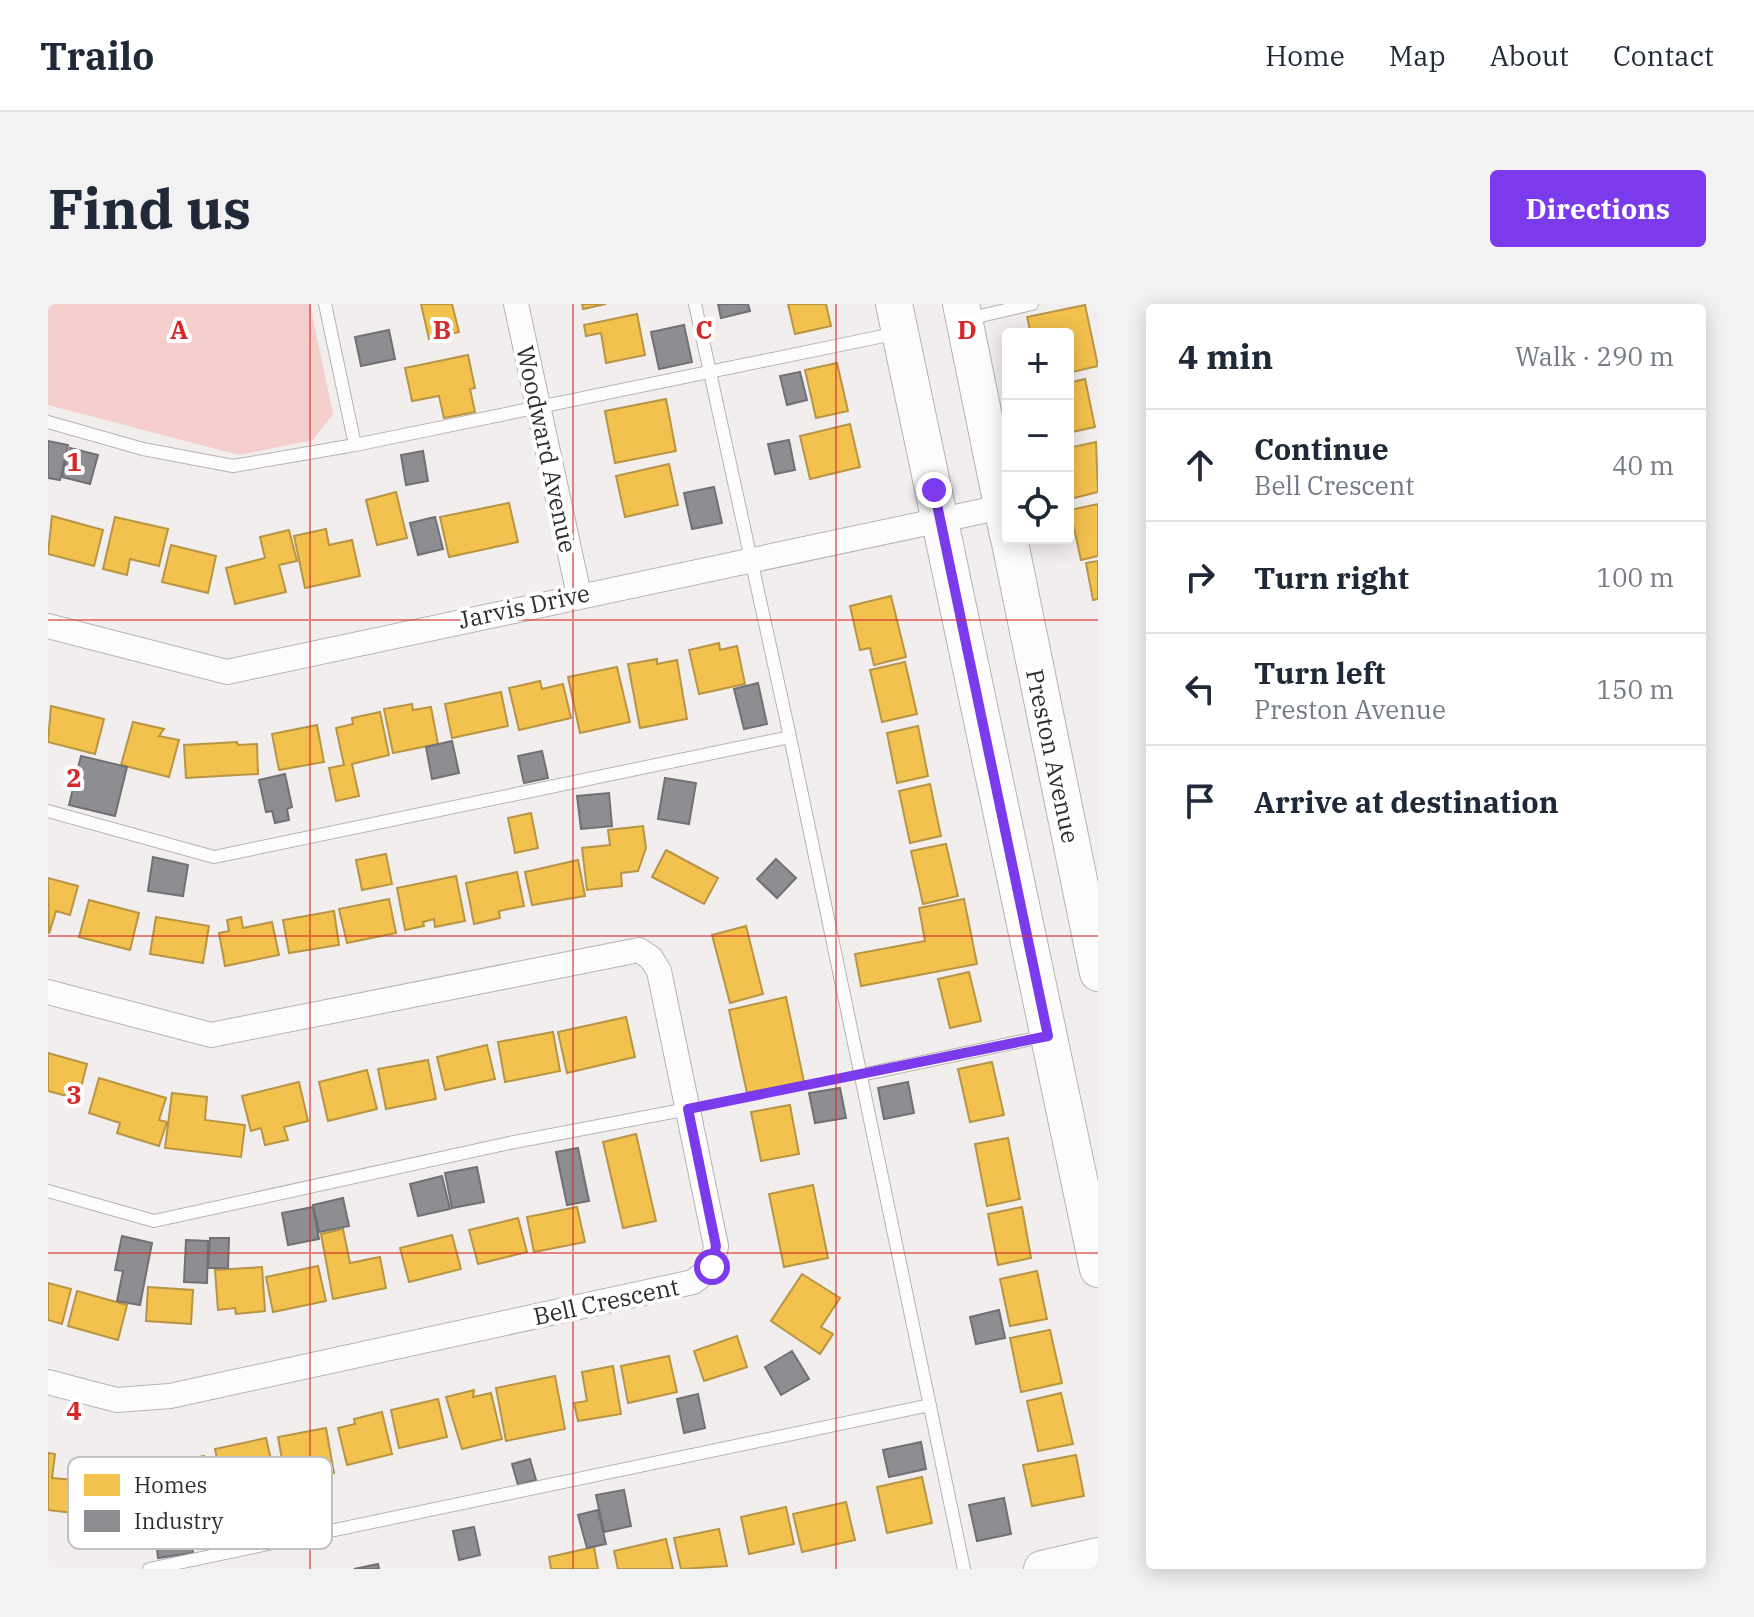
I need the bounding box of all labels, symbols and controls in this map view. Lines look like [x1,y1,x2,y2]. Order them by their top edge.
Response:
text: Trailo [40,31,154,80]
text: Home [1265,37,1345,74]
text: Map [1389,37,1446,74]
text: About [1490,37,1569,74]
text: Contact [1613,37,1714,74]
button: Directions [1490,170,1706,247]
text: Find us [48,172,251,244]
text: A [170,312,188,346]
text: B [433,312,451,346]
text: C [695,312,713,346]
text: D [957,312,977,346]
map controls [1002,328,1074,544]
button: + [1002,328,1074,400]
text: 4 min [1178,334,1273,378]
text: Walk · 290 m [1515,339,1674,373]
street label: Woodward Avenue [509,342,585,556]
button: − [1002,400,1074,472]
text: Continue [1254,429,1389,468]
icon: ahead [1178,443,1222,487]
text: 1 [66,444,82,478]
text: 40 m [1612,448,1674,482]
text: Bell Crescent [1254,468,1415,502]
route end [916,472,952,508]
button: locate [1002,472,1074,544]
icon: right [1178,555,1222,599]
text: Turn right [1254,558,1409,597]
text: 100 m [1596,560,1674,594]
street label: Jarvis Drive [455,576,593,636]
text: Turn left [1254,653,1386,692]
street label: Preston Avenue [1019,666,1087,846]
icon: left [1178,667,1222,711]
text: 150 m [1596,672,1674,706]
text: Preston Avenue [1254,692,1446,726]
text: 2 [66,760,82,794]
icon: arrive [1178,779,1222,823]
text: Arrive at destination [1254,782,1559,821]
text: 3 [66,1077,82,1111]
route start [694,1249,730,1285]
street label: Bell Crescent [530,1270,682,1332]
text: 4 [66,1393,82,1427]
legend [68,1457,332,1549]
text: Homes [134,1470,207,1499]
text: Industry [134,1506,223,1535]

